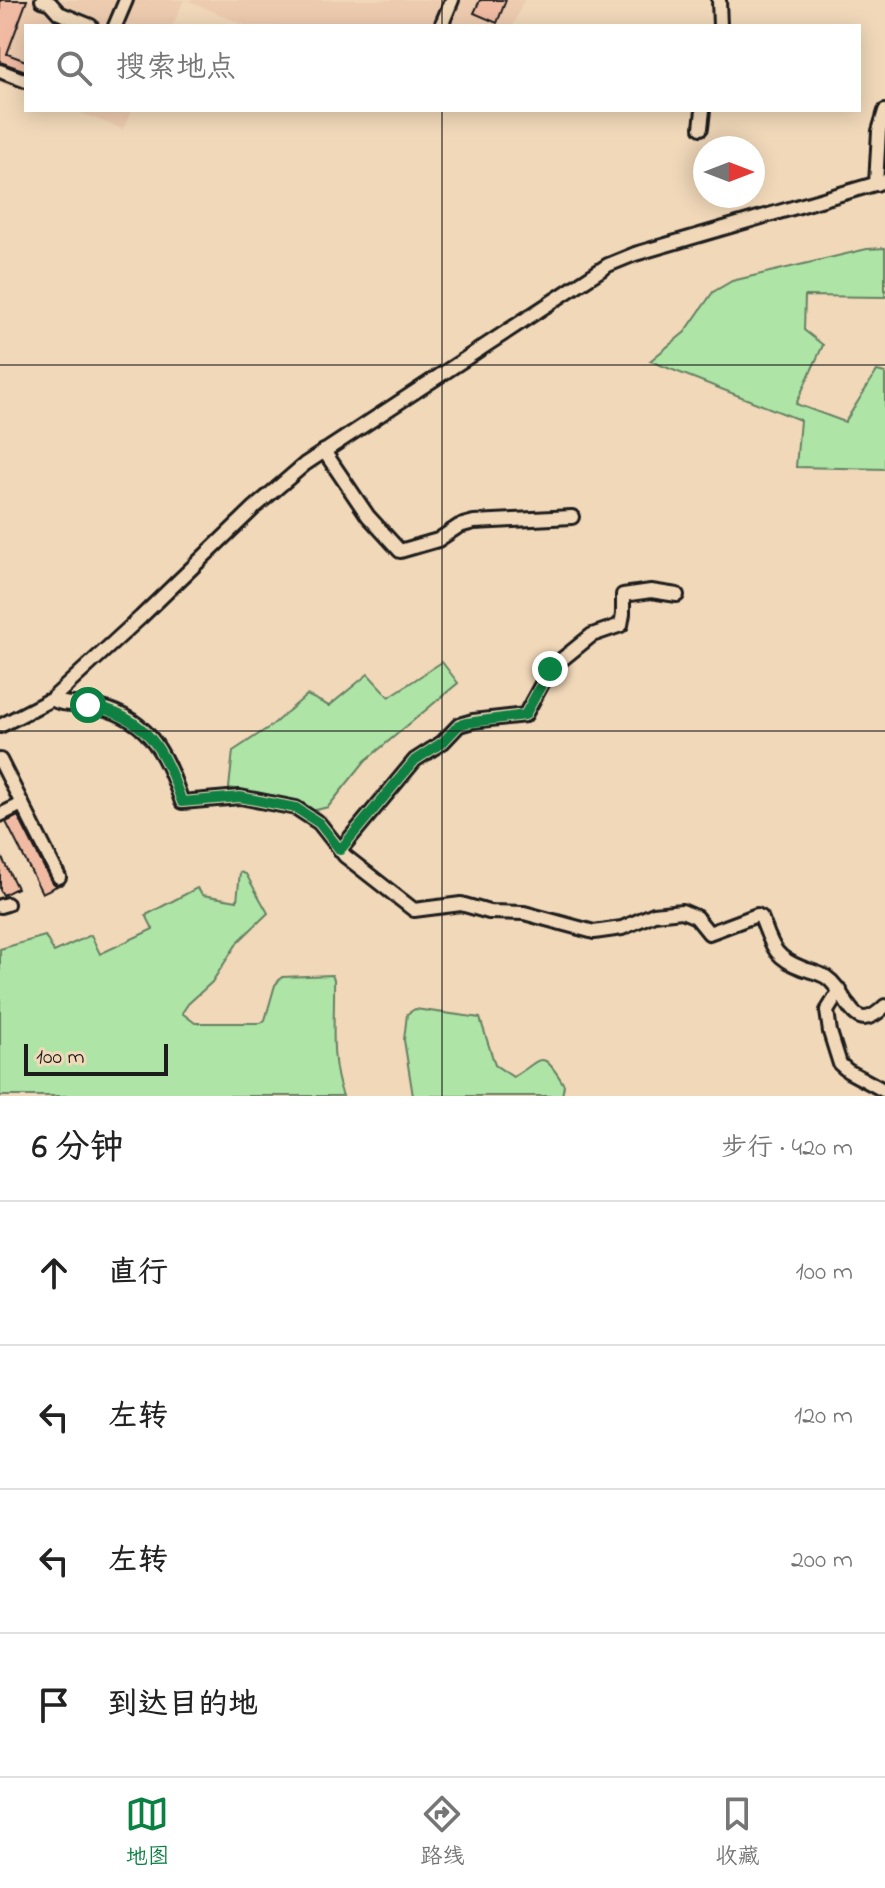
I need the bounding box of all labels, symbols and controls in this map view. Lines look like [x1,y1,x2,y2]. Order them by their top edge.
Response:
search box [24,24,861,112]
icon: search [52,46,96,90]
text: 搜索地点 [116,47,236,91]
north arrow [693,136,765,208]
route end [532,651,568,687]
route start [70,687,106,723]
scale bar [24,1040,168,1076]
text: 100 m [36,1042,85,1074]
text: 6 分钟 [32,1124,123,1174]
text: 步行 · 420 m [721,1130,853,1168]
icon: ahead [32,1251,76,1295]
text: 直行 [108,1252,168,1296]
text: 100 m [796,1254,853,1292]
icon: left [32,1395,76,1439]
text: 左转 [108,1396,168,1440]
text: 120 m [794,1398,853,1436]
icon: left [32,1539,76,1583]
text: 左转 [108,1540,168,1584]
text: 200 m [791,1542,853,1580]
icon: arrive [32,1683,76,1727]
text: 到达目的地 [108,1684,258,1728]
tab: 地图 [125,1792,170,1874]
tab: 路线 [420,1792,465,1874]
tab: 收藏 [715,1792,760,1874]

